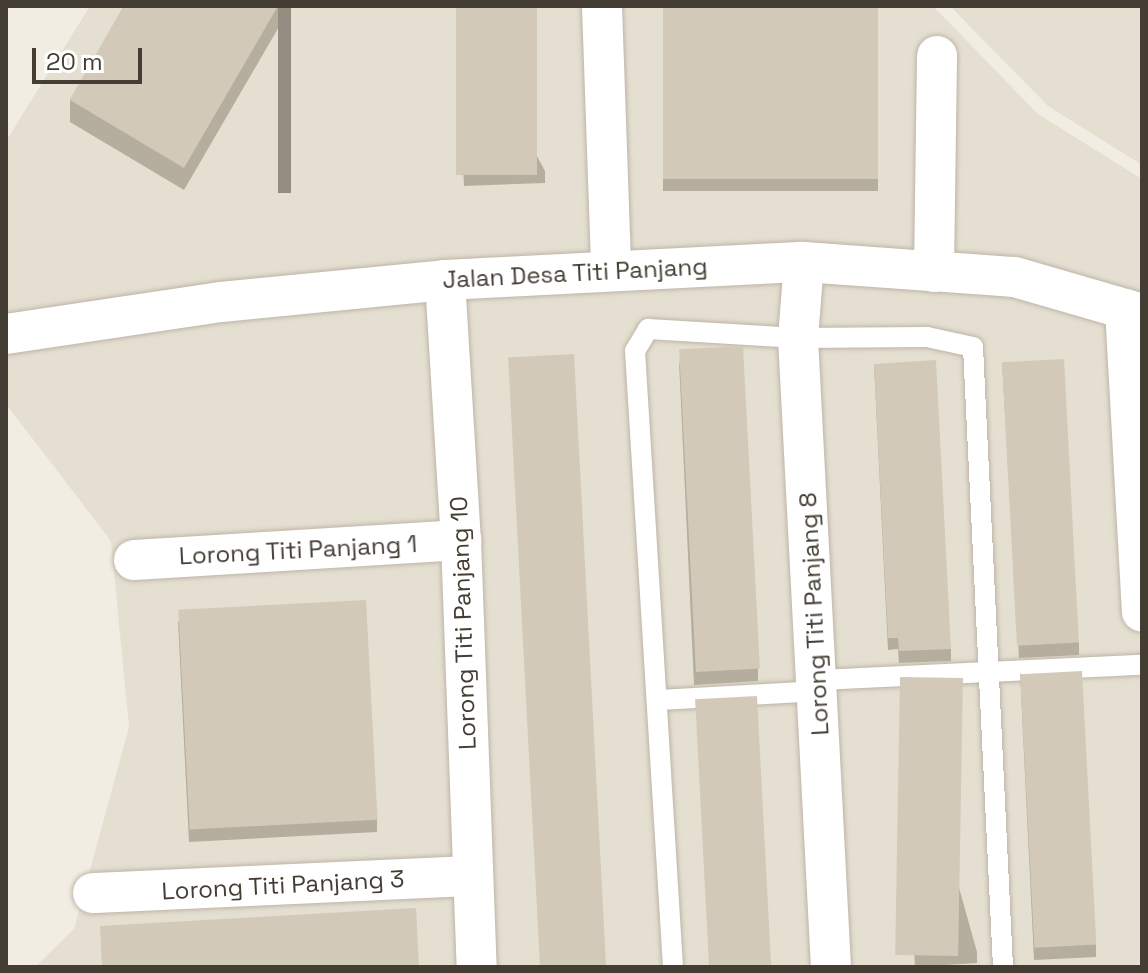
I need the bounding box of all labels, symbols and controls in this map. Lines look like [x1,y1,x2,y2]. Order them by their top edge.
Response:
scale bar [36,32,146,82]
text: 20 m [46,46,103,77]
street label: Jalan Desa Titi Panjang [441,252,709,294]
street label: Lorong Titi Panjang 8 [793,491,835,737]
street label: Lorong Titi Panjang 10 [444,495,482,751]
street label: Lorong Titi Panjang 1 [178,529,418,571]
street label: Lorong Titi Panjang 3 [161,864,405,906]

